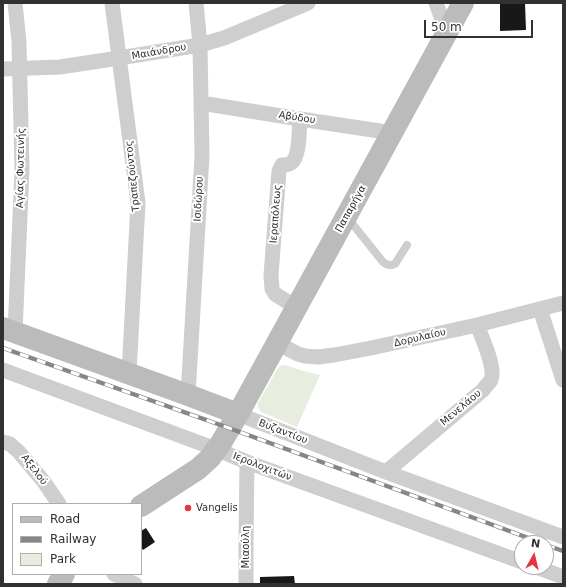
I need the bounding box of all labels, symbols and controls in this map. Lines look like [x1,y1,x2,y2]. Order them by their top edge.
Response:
scale bar [426,12,535,38]
text: 50 m [431,20,462,34]
street label: Μαιάνδρου [131,41,187,63]
street label: Αβύδου [278,109,316,127]
street label: Αγίας Φωτεινής [14,128,28,208]
street label: Τραπεζούντος [123,140,143,212]
street label: Ισιδώρου [192,176,206,222]
street label: Παπαρήγα [333,183,369,235]
street label: Ιεραπόλεως [268,184,284,244]
street label: Δορυλαίου [393,326,447,350]
street label: Μενελάου [438,388,484,428]
street label: Βυζαντίου [257,417,309,447]
street label: Ιερολοχιτών [231,450,293,484]
street label: Αξελού [18,452,50,488]
place label: Vangelis [196,502,238,514]
legend [12,503,142,575]
marker: Vangelis [183,503,193,513]
text: Road [50,512,80,526]
street label: Μιαούλη [240,526,252,568]
text: Railway [50,532,96,546]
north arrow [514,535,554,575]
text: N [530,537,541,551]
text: Park [50,552,76,566]

